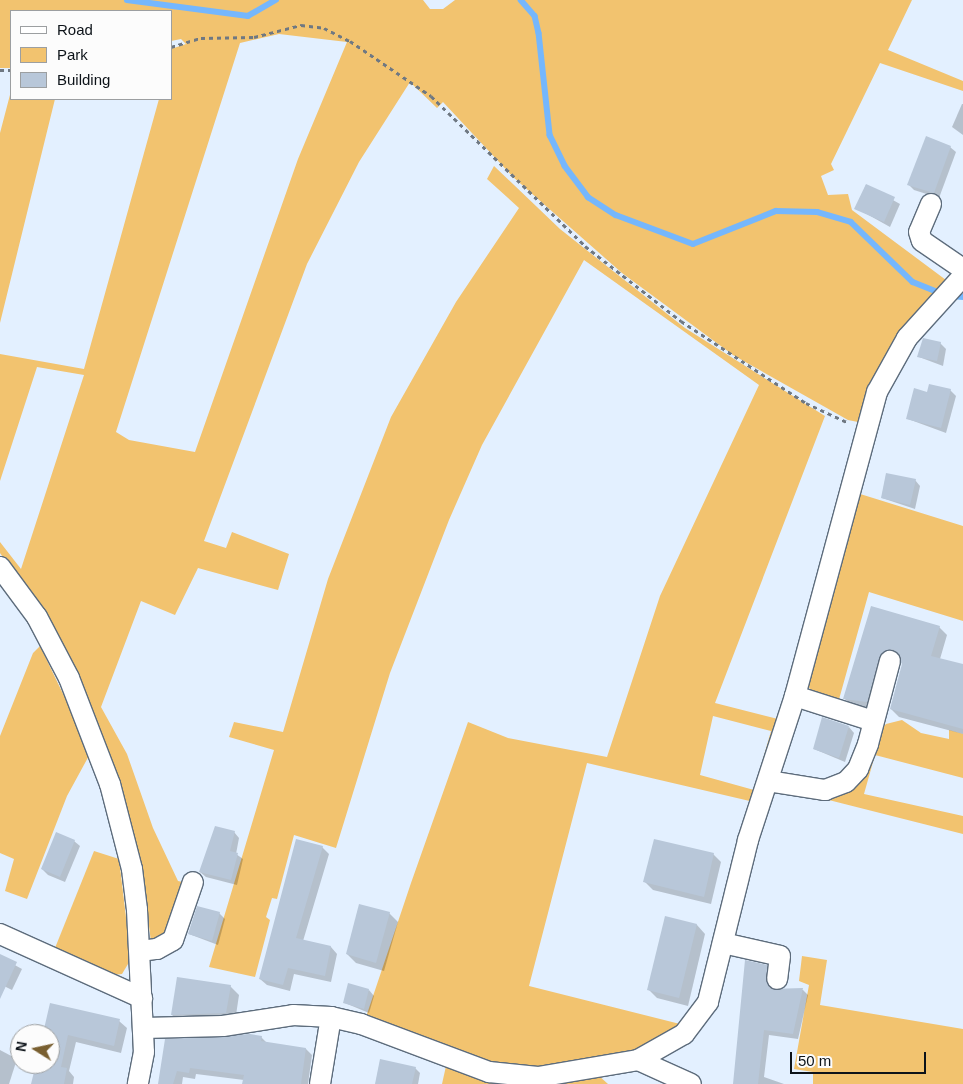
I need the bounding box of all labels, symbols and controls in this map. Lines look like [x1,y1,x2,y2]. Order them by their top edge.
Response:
legend [10,10,172,100]
text: Road [57,21,93,38]
text: Park [57,46,88,63]
text: Building [57,71,110,88]
north arrow [10,1024,60,1074]
text: N [12,1040,30,1053]
scale bar [793,1042,929,1074]
text: 50 m [798,1052,831,1069]

